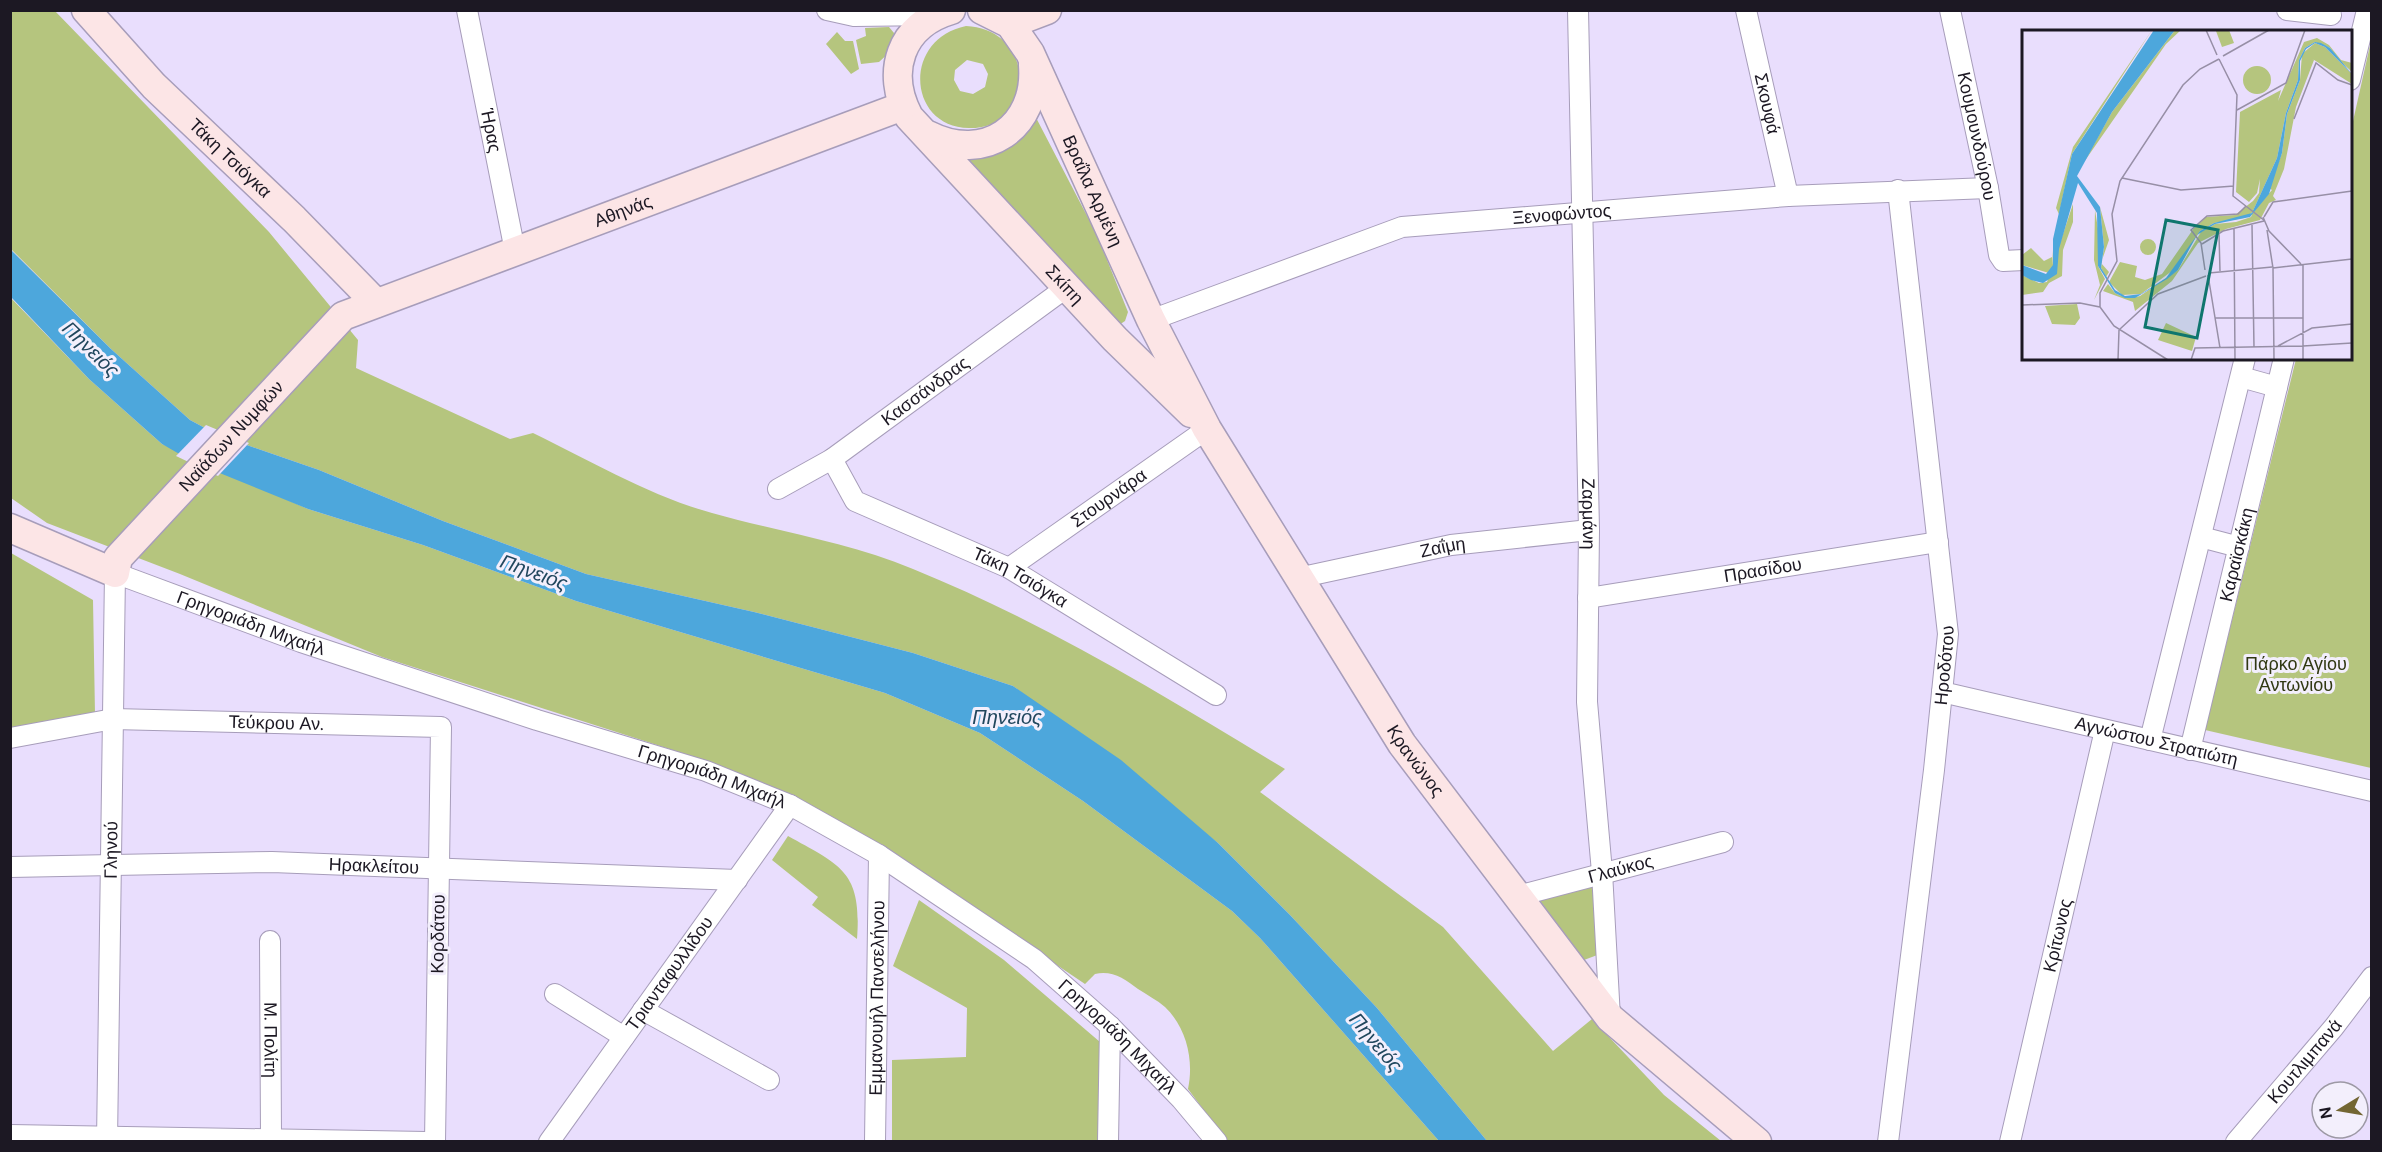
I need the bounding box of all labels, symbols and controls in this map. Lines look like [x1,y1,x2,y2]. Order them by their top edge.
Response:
inset map [2022,30,2352,360]
street label: Κουμουνδούρου [1952,70,2002,202]
street label: Σκουφά [1749,71,1786,136]
street label: Ήρας [475,106,507,155]
street label: Τάκη Τσιόγκα [184,113,277,203]
street label: Βραΐλα Αρμένη [1057,131,1128,251]
street label: Αθηνάς [591,189,656,233]
street label: Ξενοφώντος [1511,198,1612,230]
street label: Σκίπη [1040,260,1089,310]
water label: Πηνειός [57,315,125,383]
street label: Κασσάνδρας [876,351,974,431]
street label: Ναϊάδων Νυμφών [174,375,289,497]
street label: Στουρνάρα [1066,463,1151,533]
street label: Ζαρμάνη [1576,478,1601,550]
street label: Καραϊσκάκη [2214,505,2260,604]
street label: Ζαΐμη [1418,532,1467,563]
street label: Τάκη Τσιόγκα [969,542,1072,613]
water label: Πηνειός [497,548,571,596]
street label: Πρασίδου [1722,552,1804,588]
street label: Γρηγοριάδη Μιχαήλ [174,585,328,661]
street label: Ηροδότου [1929,624,1960,706]
park label: Πάρκο Αγίου Αντωνίου [2245,652,2347,697]
water label: Πηνειός [972,704,1042,730]
street label: Τεύκρου Αν. [228,710,324,736]
street label: Αγνώστου Στρατιώτη [2073,711,2240,772]
street label: Κρανώνος [1381,720,1450,802]
street label: Γρηγοριάδη Μιχαήλ [635,739,790,814]
street label: Γληνού [99,821,124,879]
street label: Γλαύκος [1585,849,1656,889]
street label: Ηρακλείτου [328,852,420,880]
street label: Κορδάτου [425,894,451,974]
street label: Κρίτωνος [2038,896,2078,975]
street label: Εμμανουήλ Πανσελήνου [864,900,890,1096]
street label: Τριανταφυλλίδου [620,912,719,1036]
street label: Γρηγοριάδη Μιχαήλ [1053,974,1182,1099]
street label: Μ. Πολίτη [258,1002,283,1078]
water label: Πηνειός [1344,1007,1409,1077]
street label: Κουτλιμπανά [2262,1014,2348,1109]
north arrow [2310,1080,2370,1140]
text: N [2314,1105,2337,1120]

